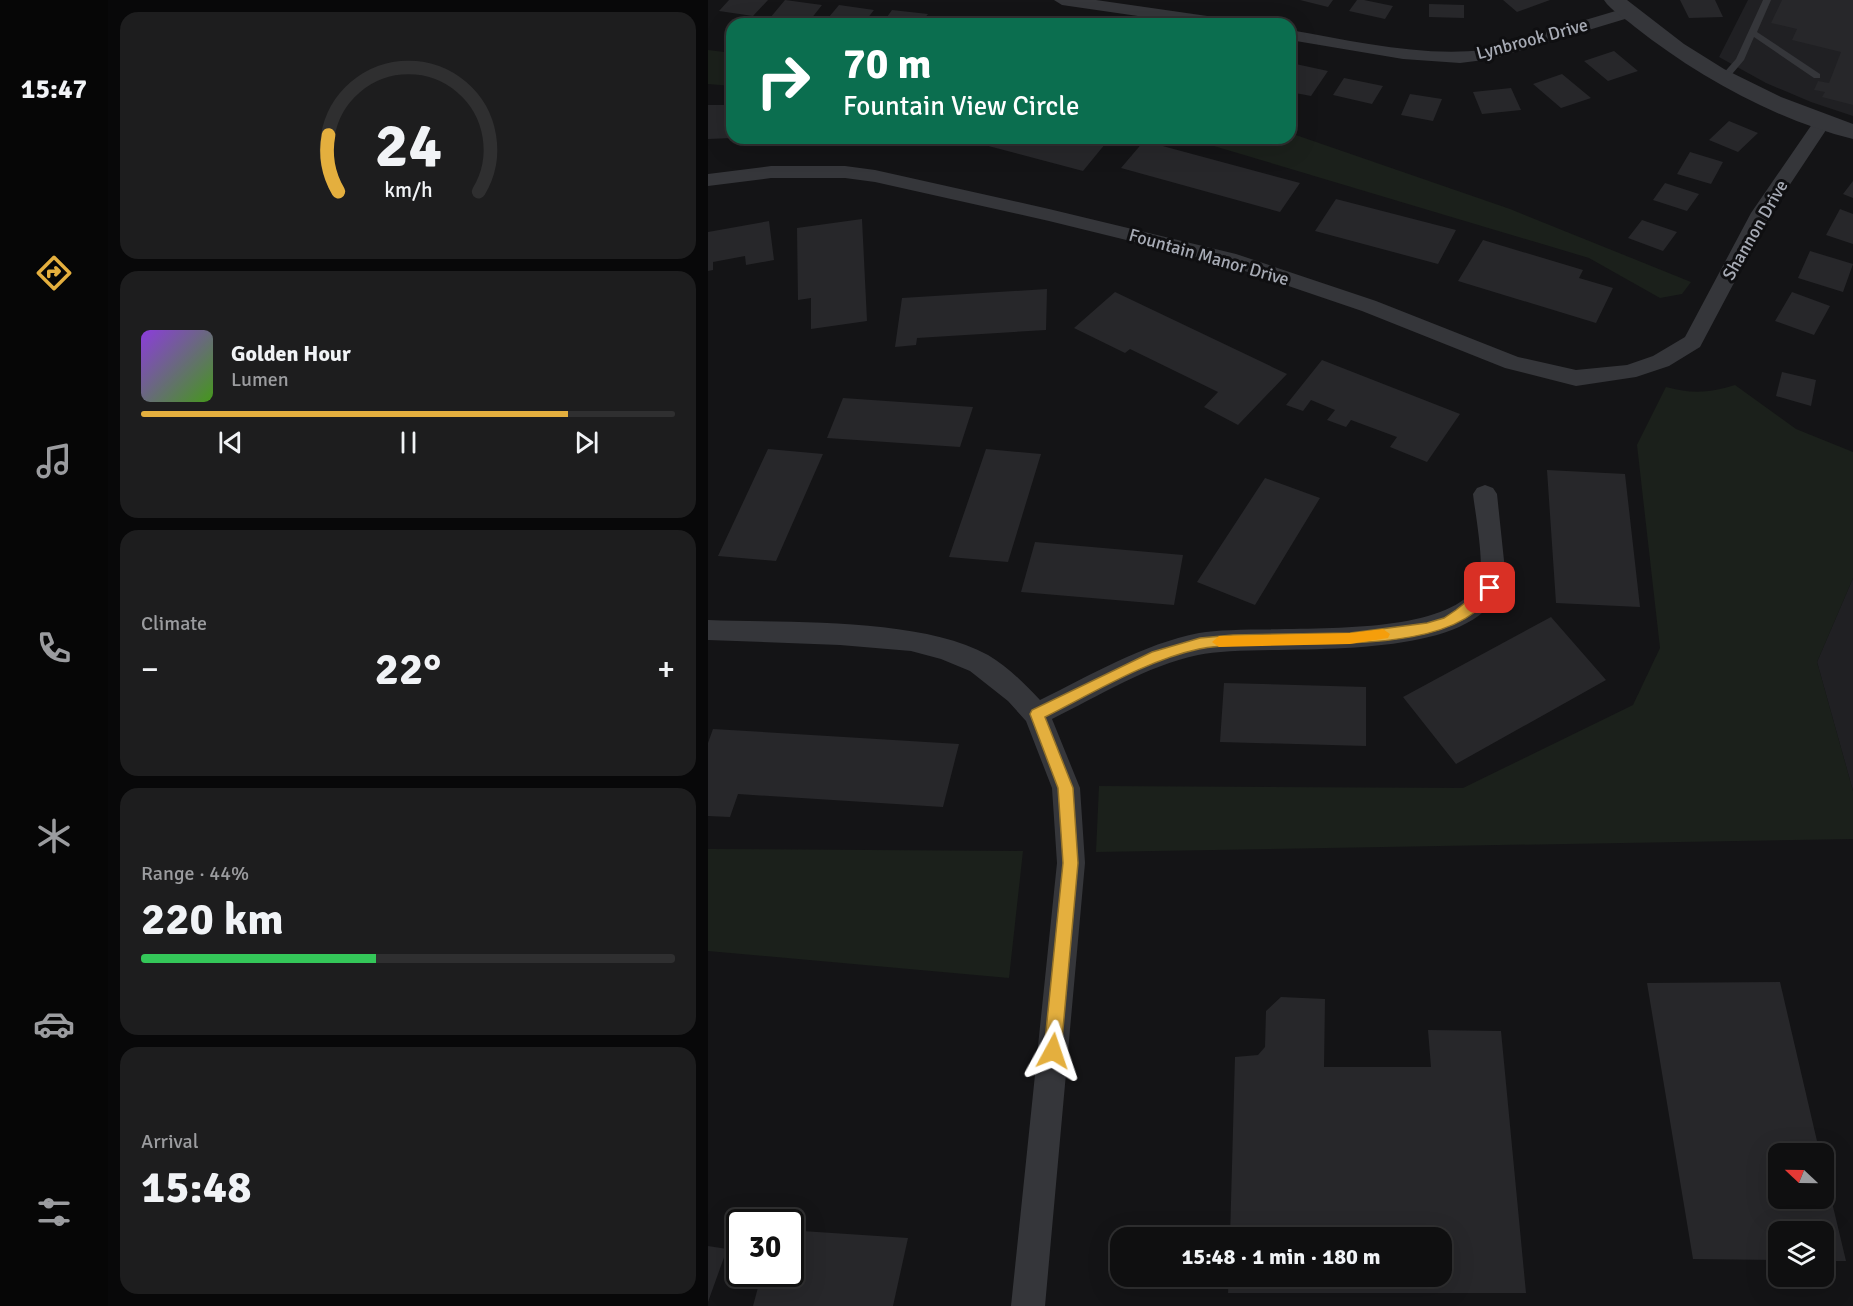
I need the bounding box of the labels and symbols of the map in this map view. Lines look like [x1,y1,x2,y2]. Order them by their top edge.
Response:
street label: Lynbrook Drive [1474,14,1590,64]
street label: Shannon Drive [1717,176,1793,284]
street label: Fountain Manor Drive [1126,224,1292,290]
pin [1464,562,1515,613]
position arrow [1021,1019,1085,1083]
north arrow [1768,1143,1834,1209]
speed limit sign: 30 [726,1209,804,1287]

